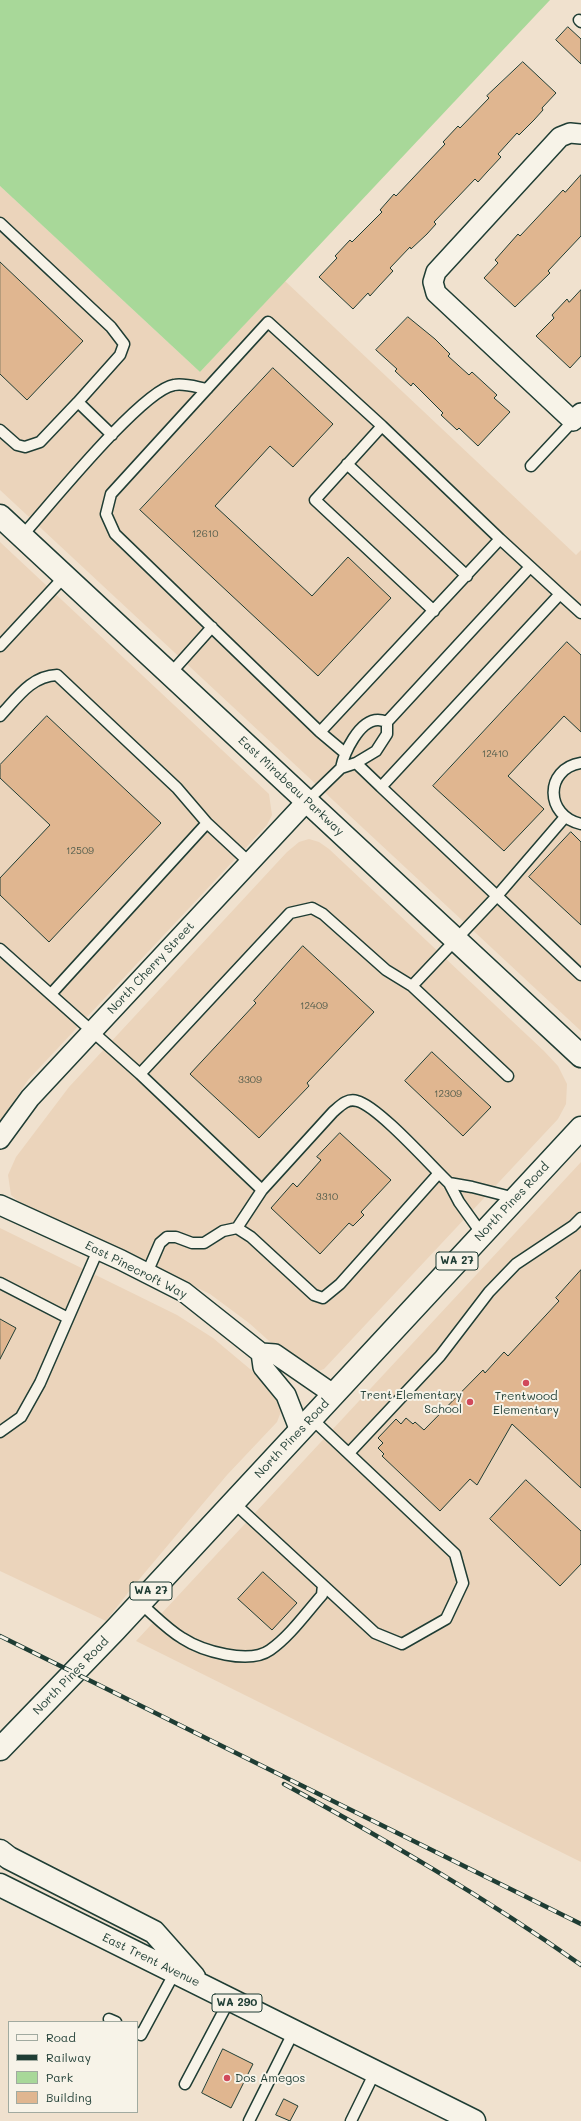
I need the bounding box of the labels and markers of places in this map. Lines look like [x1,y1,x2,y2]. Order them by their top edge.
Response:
marker: Trentwood Elementary [521,1378,531,1388]
place label: Trent Elementary School [360,1388,462,1416]
place label: Trentwood Elementary [493,1389,559,1417]
marker: Trent Elementary School [465,1397,475,1407]
place label: Dos Amegos [235,2071,305,2085]
marker: Dos Amegos [222,2073,232,2083]

